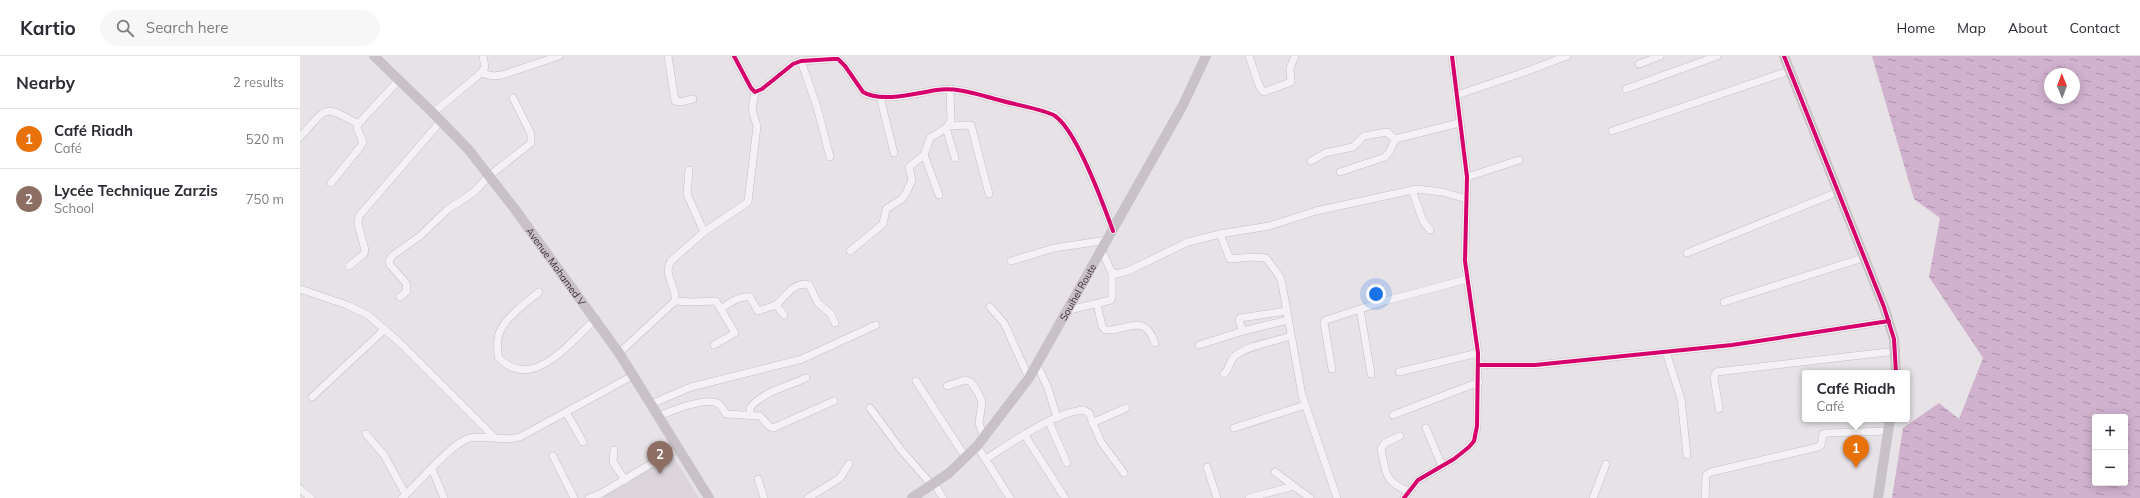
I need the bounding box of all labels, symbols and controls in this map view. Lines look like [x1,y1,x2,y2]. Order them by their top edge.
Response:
search box [100,10,380,46]
text: Kartio [20,16,76,40]
icon: search [114,17,136,39]
text: Search here [146,18,228,37]
text: Home [1896,19,1935,37]
text: Map [1957,19,1986,37]
text: About [2008,19,2048,37]
text: Contact [2070,19,2120,37]
north arrow [2044,68,2080,104]
text: Nearby [16,72,75,93]
text: 2 results [233,74,284,90]
text: Café Riadh [54,121,133,140]
text: 1 [25,131,33,147]
text: 520 m [246,131,284,147]
text: Café [54,140,82,156]
text: Lycée Technique Zarzis [54,181,218,200]
text: 2 [25,191,33,207]
text: 750 m [246,191,284,207]
text: School [54,200,94,216]
street label: Avenue Mohamed V [523,225,589,308]
street label: Souihel Route [1057,261,1099,323]
your location [1366,284,1386,304]
popup [1802,370,1910,422]
text: Café Riadh [1816,379,1896,398]
text: Café [1816,398,1844,414]
map controls [2092,414,2128,486]
button: + [2092,414,2128,450]
pin: 1 [1843,435,1869,468]
pin: 2 [647,441,673,474]
button: − [2092,450,2128,486]

